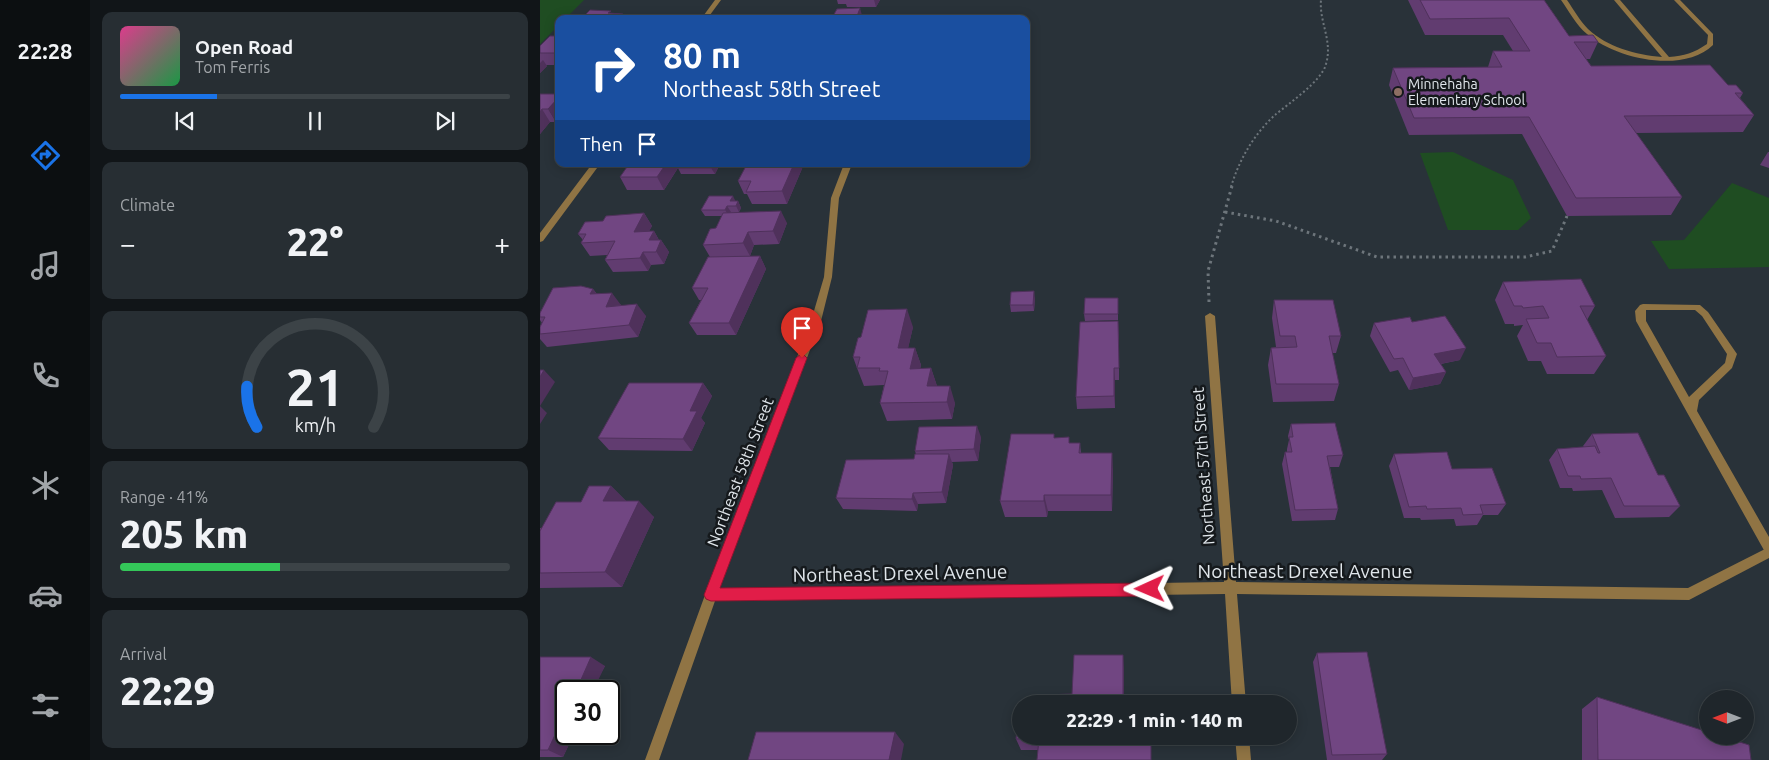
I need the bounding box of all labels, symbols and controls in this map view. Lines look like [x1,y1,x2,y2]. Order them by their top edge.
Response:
icon: right [580,35,645,100]
text: 80 m [663,35,741,75]
text: Open Road [195,36,293,58]
text: 22:28 [17,38,73,63]
text: Tom Ferris [195,58,270,76]
text: Northeast 58th Street [663,76,880,101]
place label: Minnehaha Elementary School [1408,76,1526,108]
marker: Minnehaha Elementary School [1392,86,1404,98]
icon: previous [171,107,199,135]
icon: pause [301,107,329,135]
icon: next [431,107,459,135]
icon: arrive [633,130,661,158]
text: Then [580,133,623,155]
icon: directions [28,138,63,173]
text: Climate [120,196,175,214]
text: 22° [287,221,343,263]
text: − [120,228,136,259]
text: + [494,228,510,259]
icon: music [28,248,63,283]
pin [781,307,823,358]
icon: arrive [788,314,816,342]
icon: phone [28,358,63,393]
text: 21 [286,358,344,416]
street label: Northeast 57th Street [1188,386,1217,545]
street label: Northeast 58th Street [703,394,777,549]
text: km/h [294,415,336,435]
icon: climate [28,468,63,503]
text: Range · 41% [120,488,208,506]
text: 205 km [120,513,248,555]
street label: Northeast Drexel Avenue [792,560,1008,586]
street label: Northeast Drexel Avenue [1198,560,1412,582]
position arrow [1123,562,1175,614]
icon: car [28,578,63,613]
text: Arrival [120,645,167,663]
text: 22:29 [120,670,215,712]
speed limit sign: 30 [555,680,620,745]
icon: filters [28,688,63,723]
north arrow [1699,690,1754,745]
map controls [1699,690,1754,745]
text: 22:29 · 1 min · 140 m [1066,709,1243,731]

